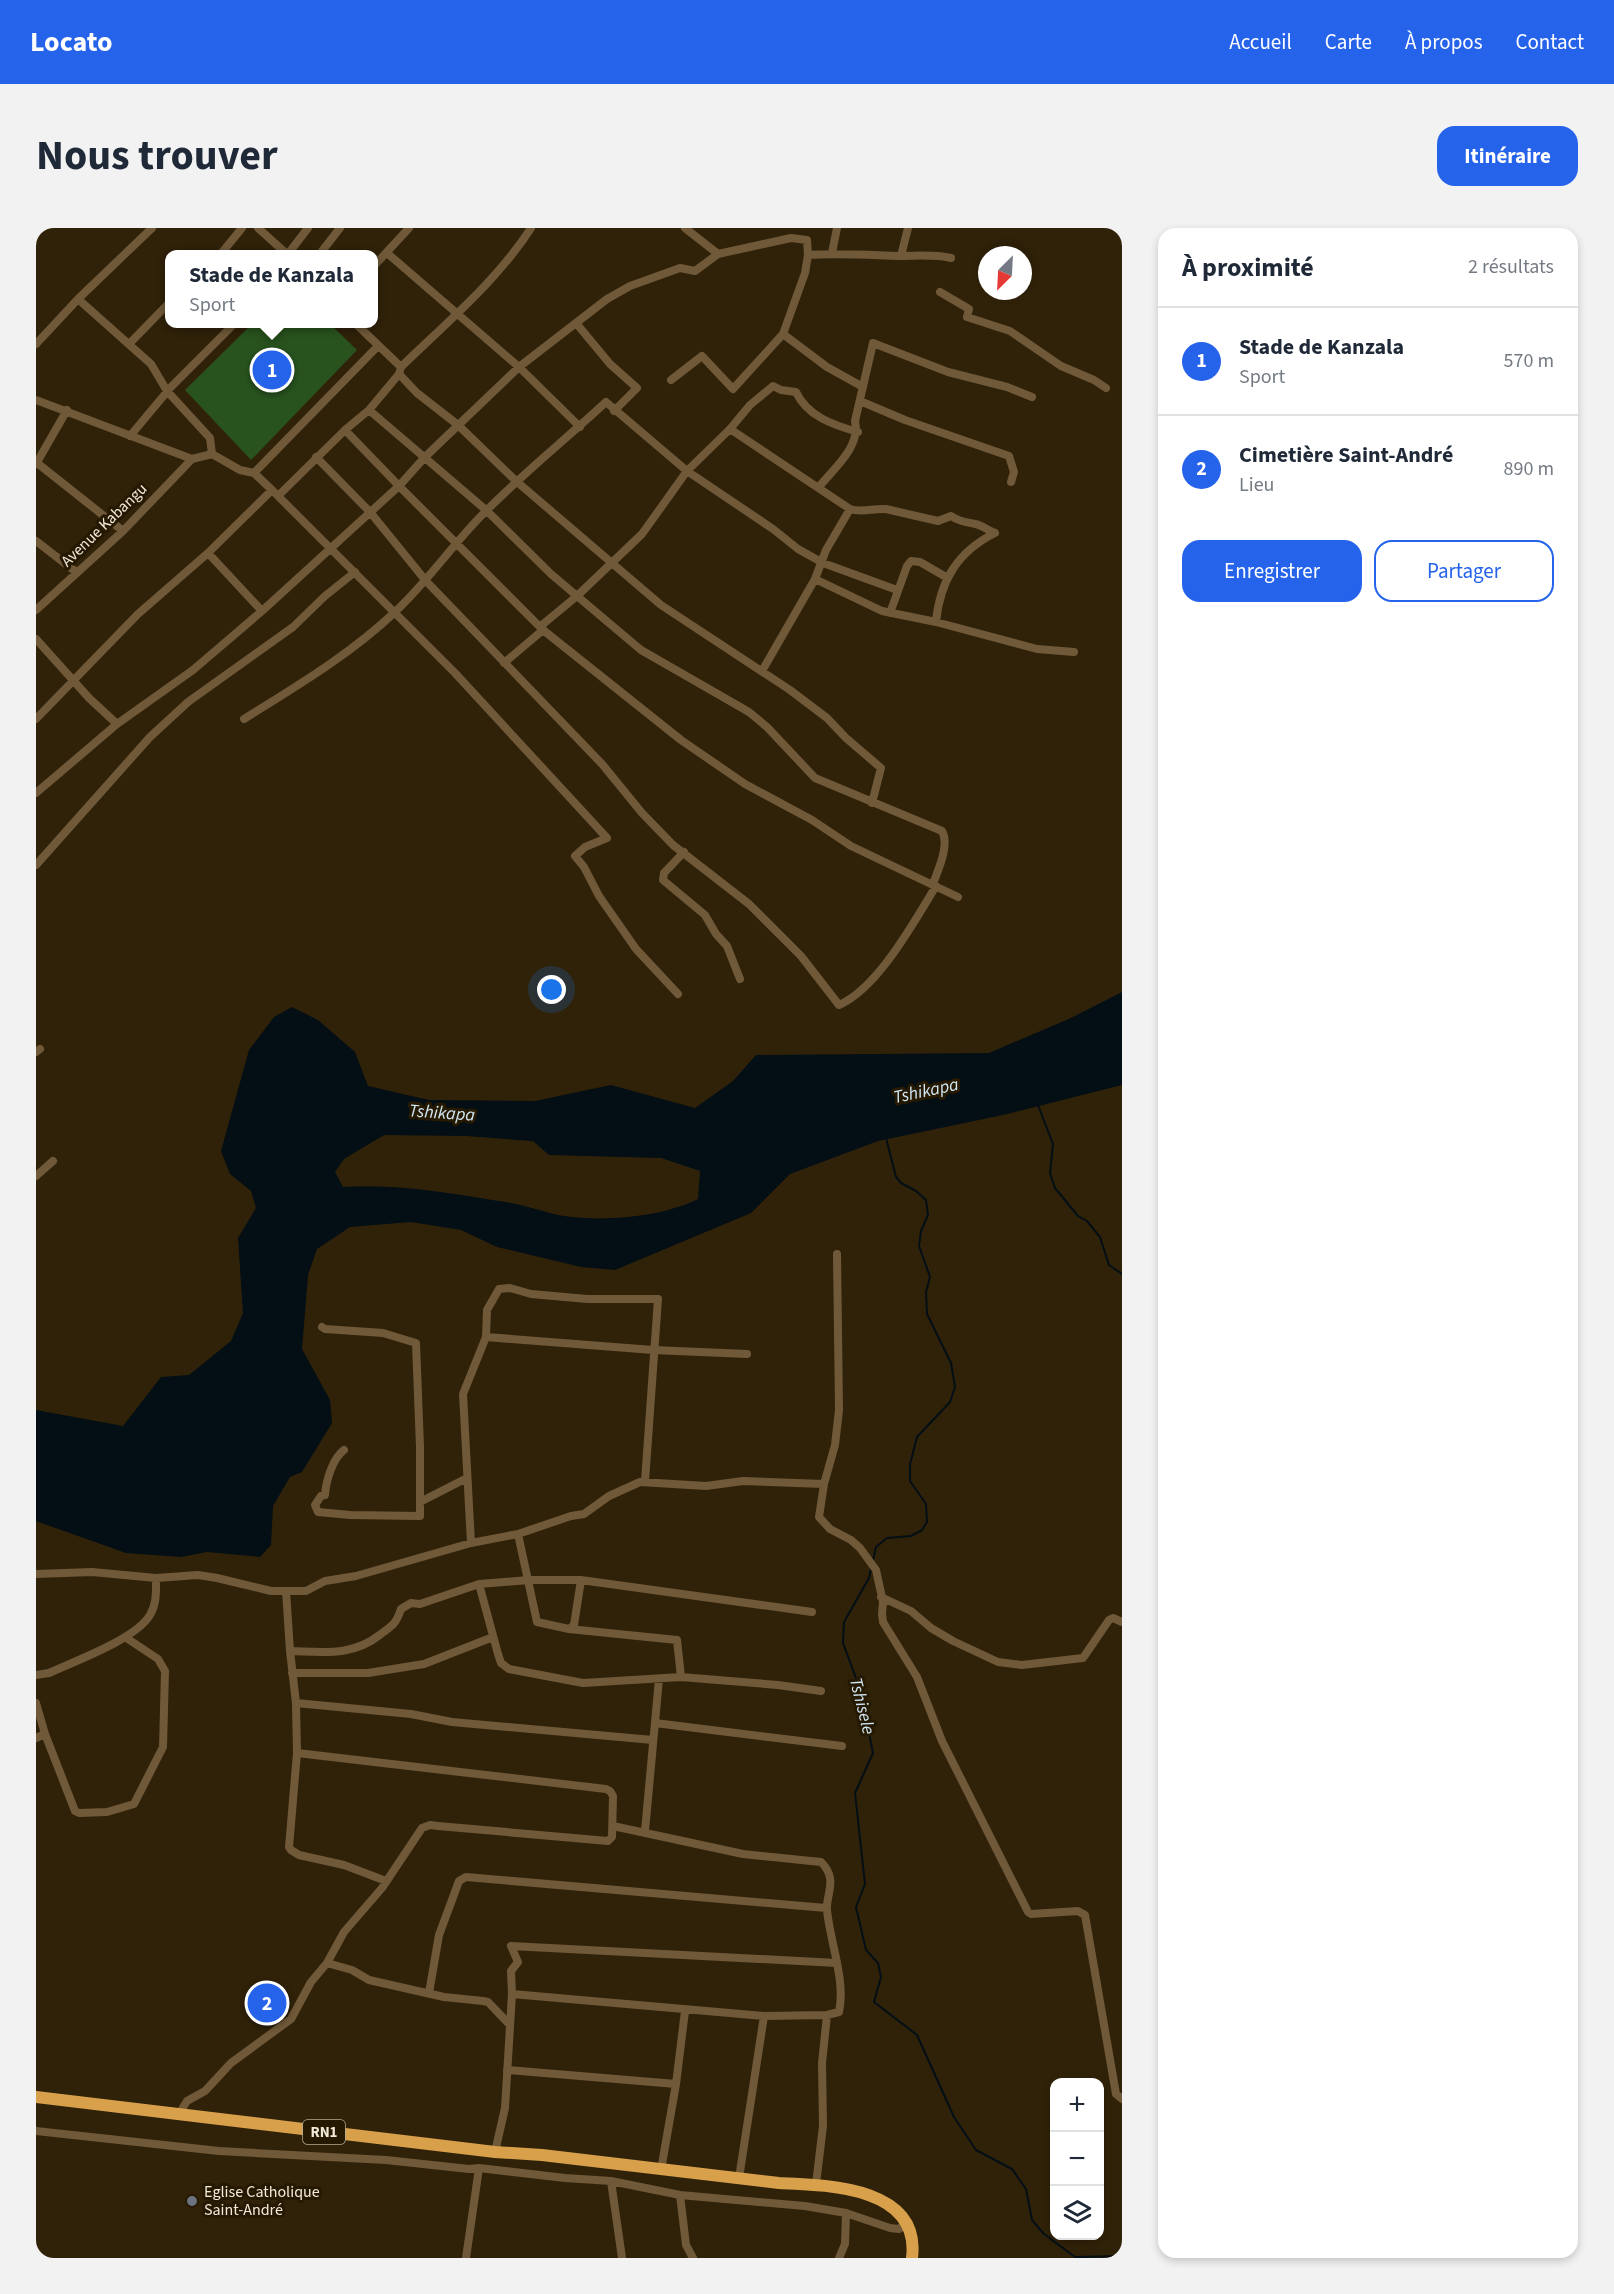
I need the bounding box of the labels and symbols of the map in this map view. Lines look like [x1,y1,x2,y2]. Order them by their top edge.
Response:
north arrow [978,246,1032,300]
pin: 1 [252,348,292,392]
street label: Avenue Kabangu [56,478,152,572]
your location [537,975,566,1004]
water label: Tshikapa [891,1072,961,1110]
water label: Tshikapa [408,1098,476,1128]
water label: Tshisele [843,1675,881,1738]
pin: 2 [248,1980,286,2026]
road number: RN1 [303,2120,345,2144]
place label: Eglise Catholique Saint-André [204,2181,320,2221]
marker: Eglise Catholique Saint-André [185,2194,199,2208]

